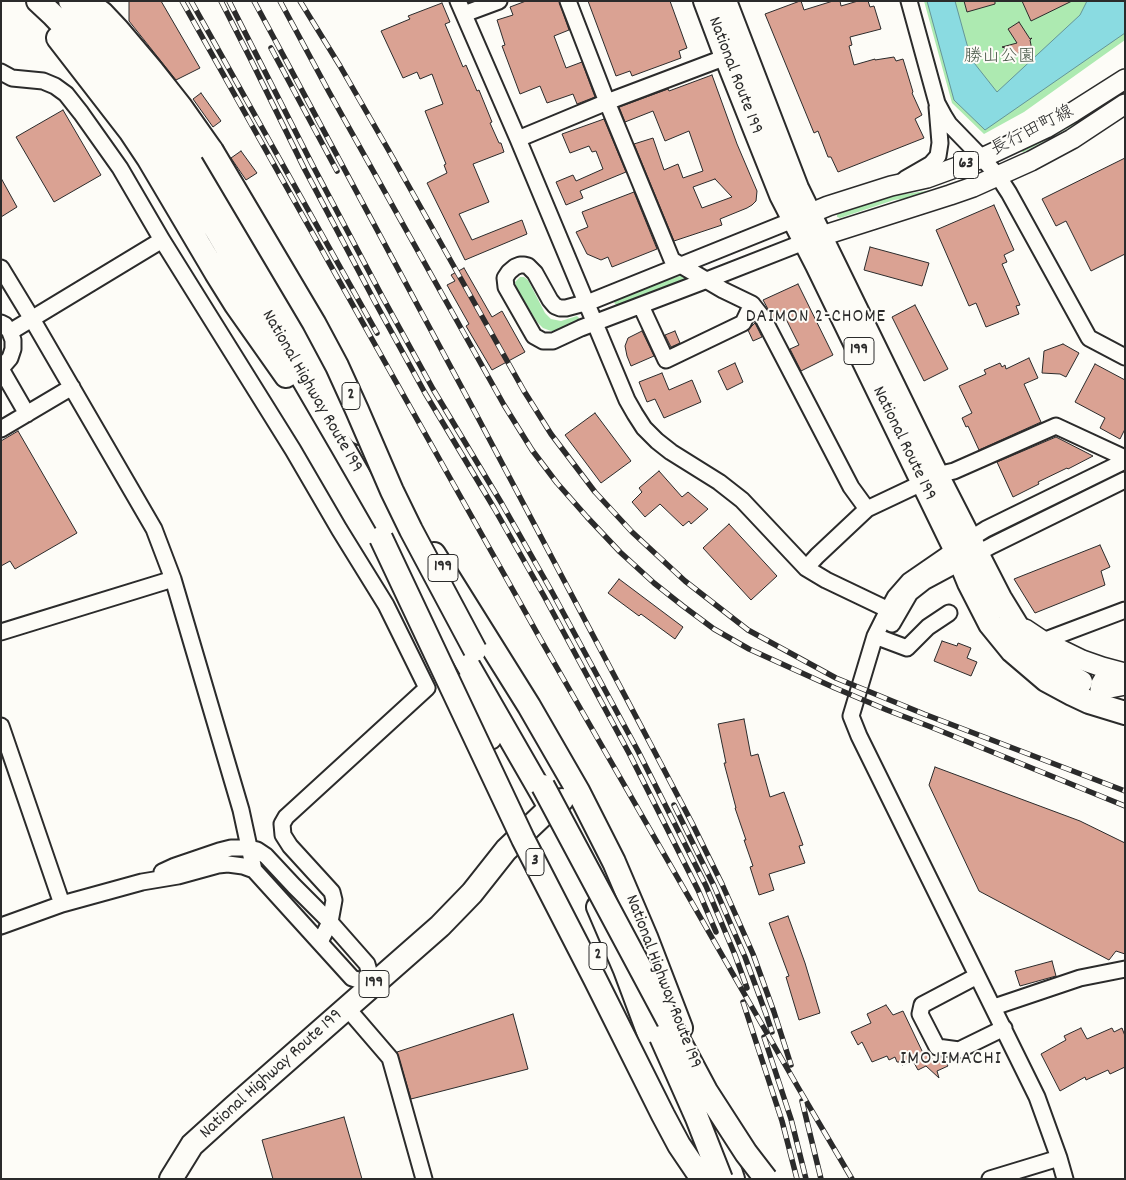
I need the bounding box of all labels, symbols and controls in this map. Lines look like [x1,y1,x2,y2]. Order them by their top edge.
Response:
street label: National Route 199 [702,14,766,138]
park label: 勝山公園 [964,48,1036,70]
street label: 長行田町線 [988,102,1078,162]
road number: 63 [954,152,978,178]
street label: National Highway Route 199 [256,307,366,477]
district label: DAIMON 2-CHOME [744,307,888,329]
road number: 199 [844,338,874,364]
road number: 2 [342,382,360,410]
street label: National Route 199 [866,383,940,505]
road number: 199 [428,554,458,582]
road number: 3 [526,849,544,876]
street label: National Highway Route 199 [619,892,705,1072]
road number: 2 [589,942,607,969]
road number: 199 [359,971,389,998]
street label: National Highway Route 199 [196,1005,348,1145]
district label: IMOJIMACHI [899,1048,1003,1072]

